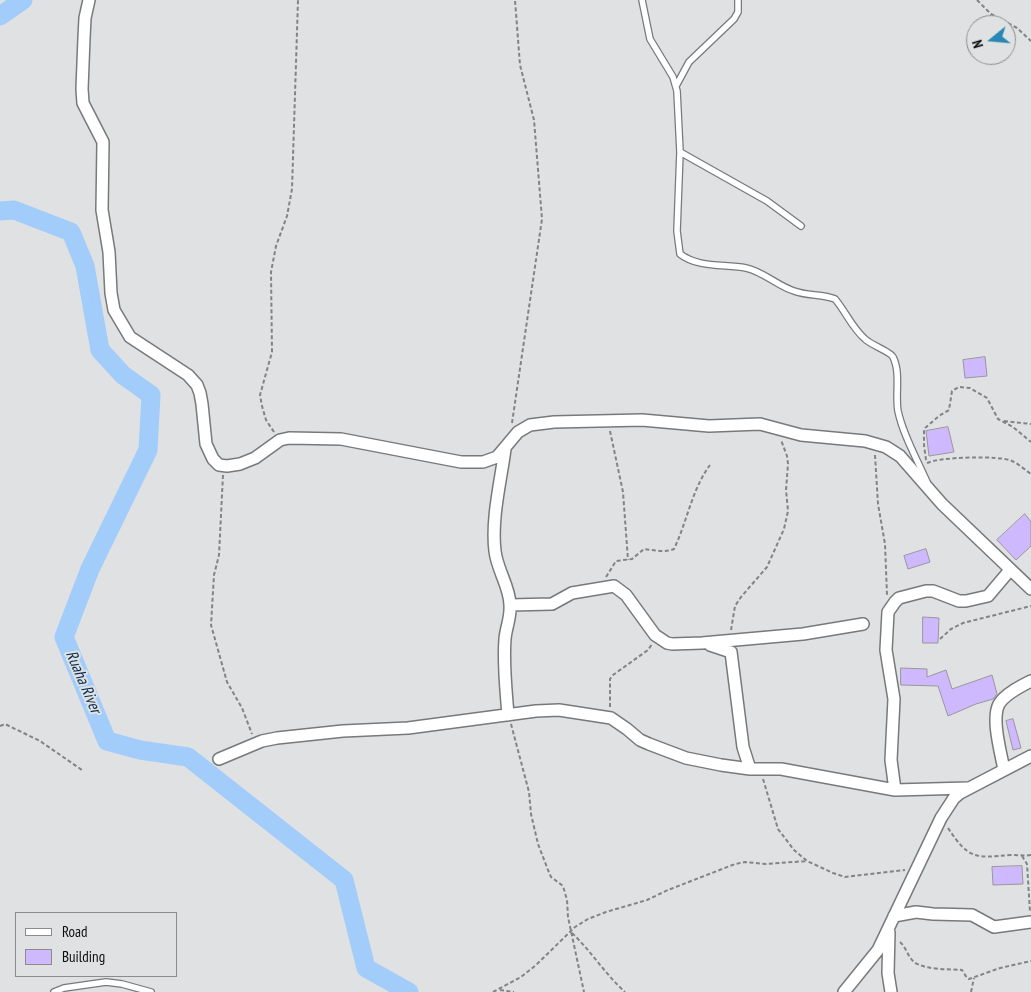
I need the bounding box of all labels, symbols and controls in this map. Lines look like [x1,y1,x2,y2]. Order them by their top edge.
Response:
north arrow [966,15,1016,65]
text: N [968,38,987,50]
water label: Ruaha River [61,648,105,716]
legend [15,912,178,977]
text: Road [62,922,88,941]
text: Building [62,947,105,966]

